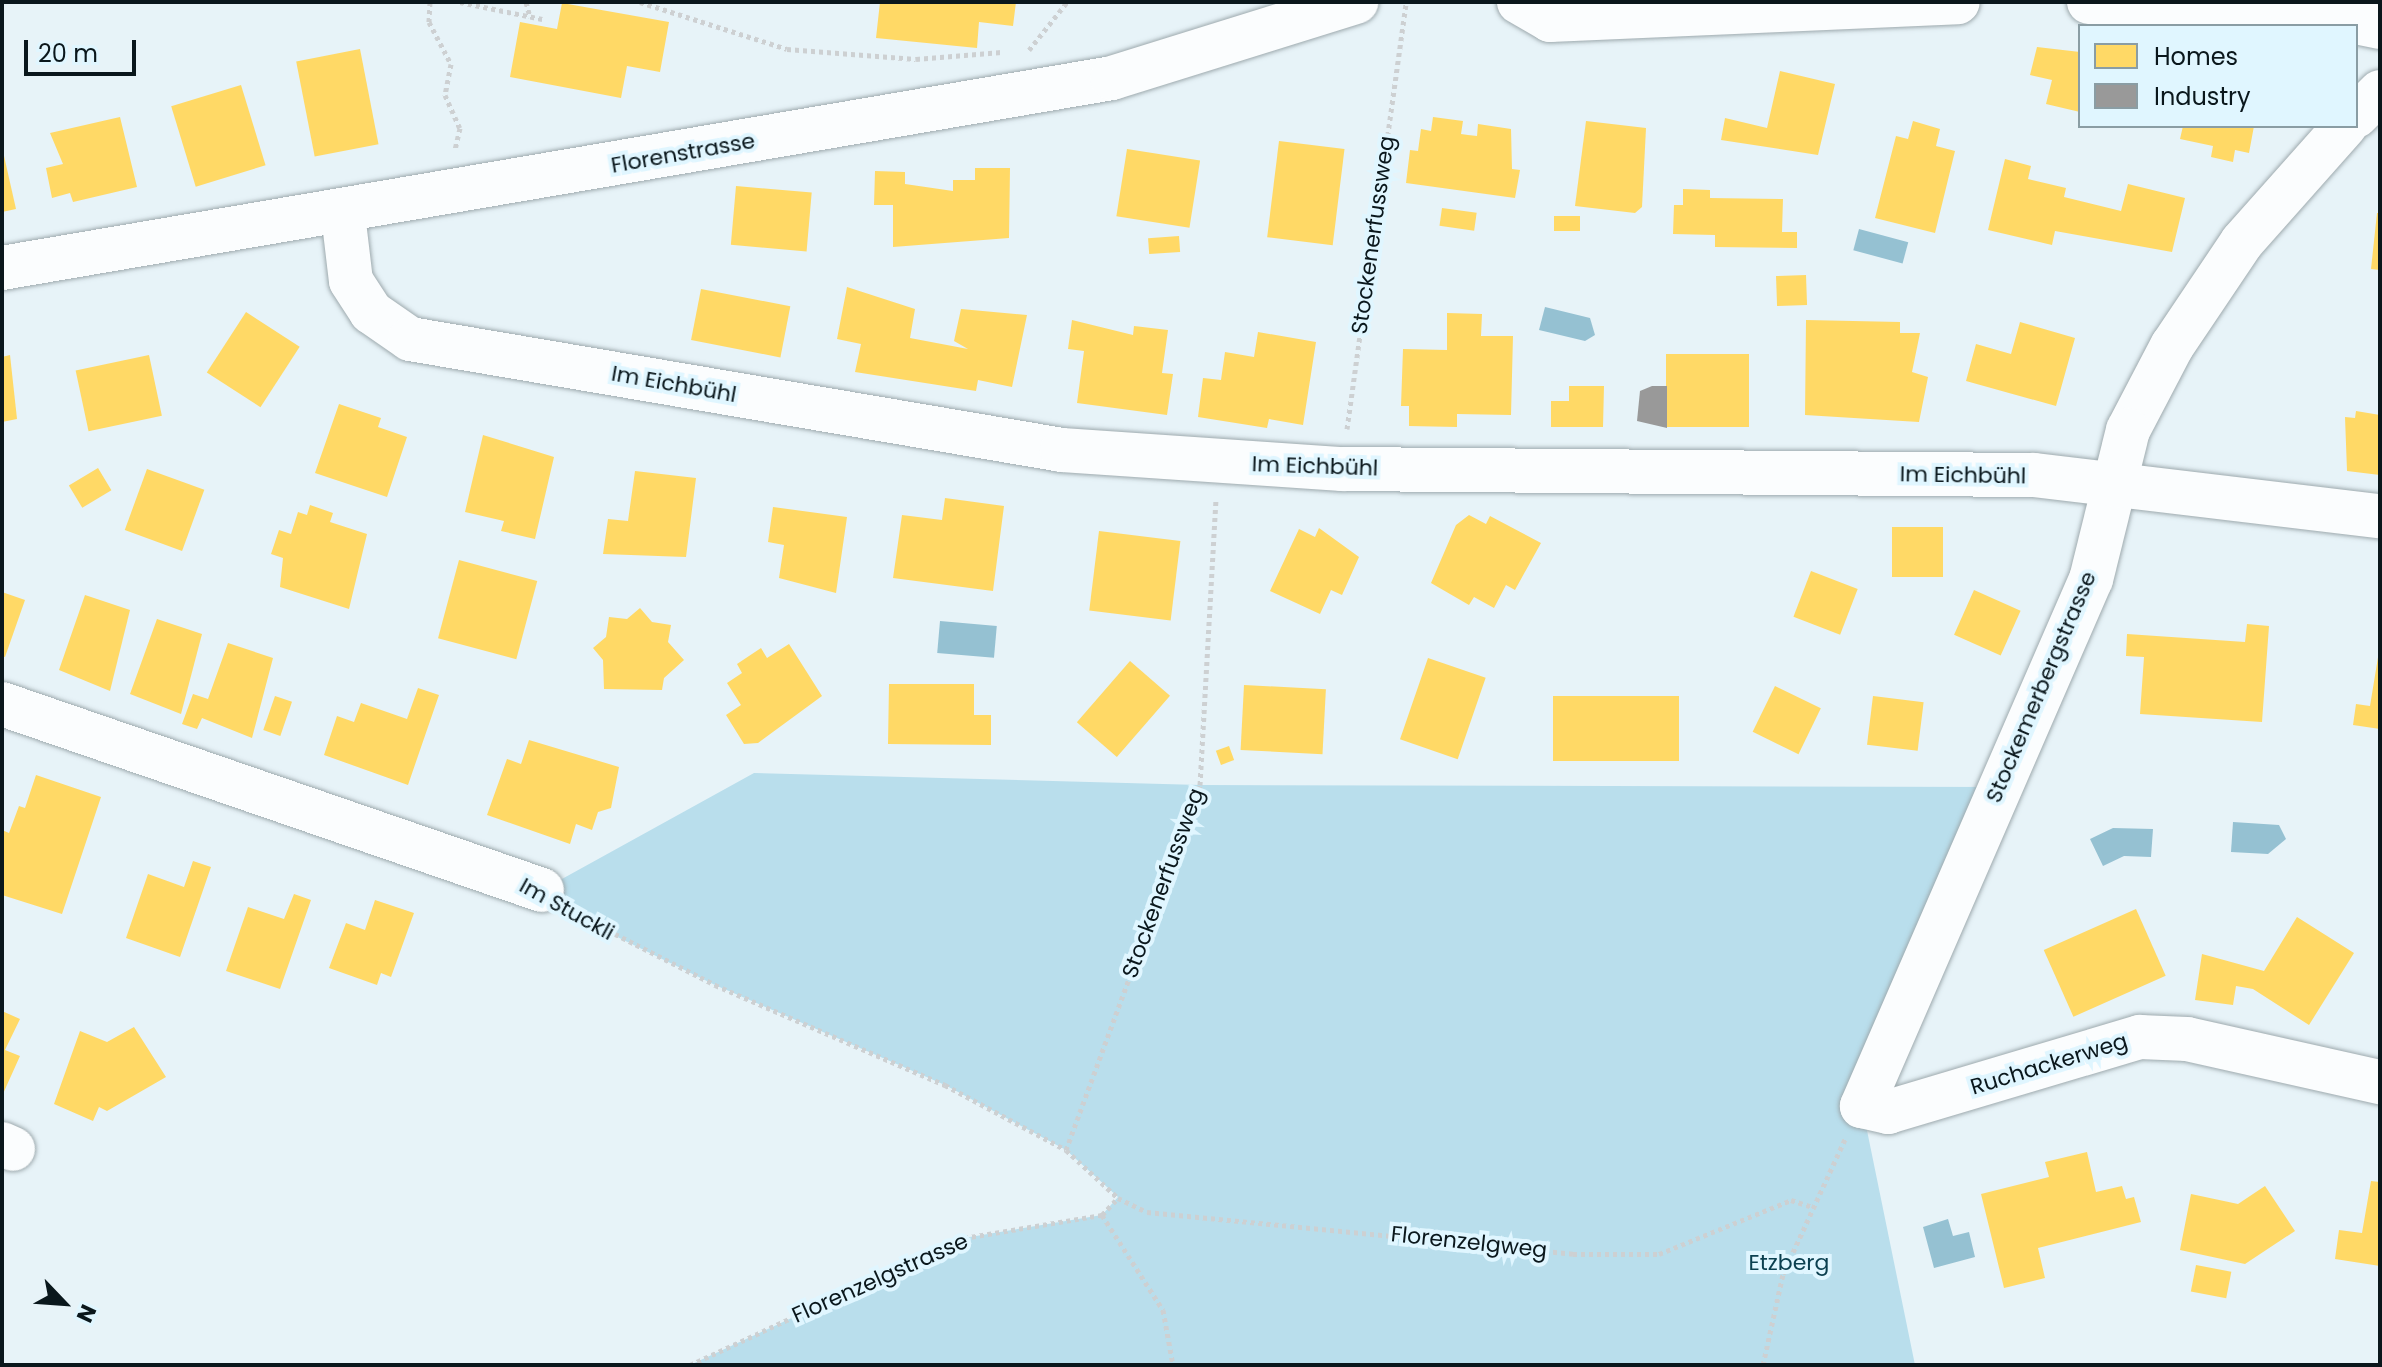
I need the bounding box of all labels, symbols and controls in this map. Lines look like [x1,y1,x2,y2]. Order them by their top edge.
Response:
scale bar [28,24,140,74]
legend [2078,24,2358,128]
text: 20 m [38,37,98,70]
text: Homes [2154,40,2238,73]
text: Industry [2154,80,2251,113]
street label: Florenstrasse [609,127,757,179]
street label: Stockenerfussweg [1346,134,1400,336]
street label: Im Eichbühl [609,360,739,408]
street label: Im Eichbühl [1251,451,1379,481]
street label: Im Eichbühl [1900,461,2026,489]
street label: Stockemerbergstrasse [1980,567,2102,807]
street label: Stockenerfussweg [1116,784,1210,982]
street label: Im Stuckli [515,872,619,946]
street label: Ruchackerweg [1967,1028,2131,1100]
street label: Florenzelgweg [1390,1221,1548,1263]
street label: Florenzelgstrasse [788,1227,972,1329]
park label: Etzberg [1749,1250,1829,1276]
north arrow [24,1263,104,1343]
text: N [69,1299,104,1327]

